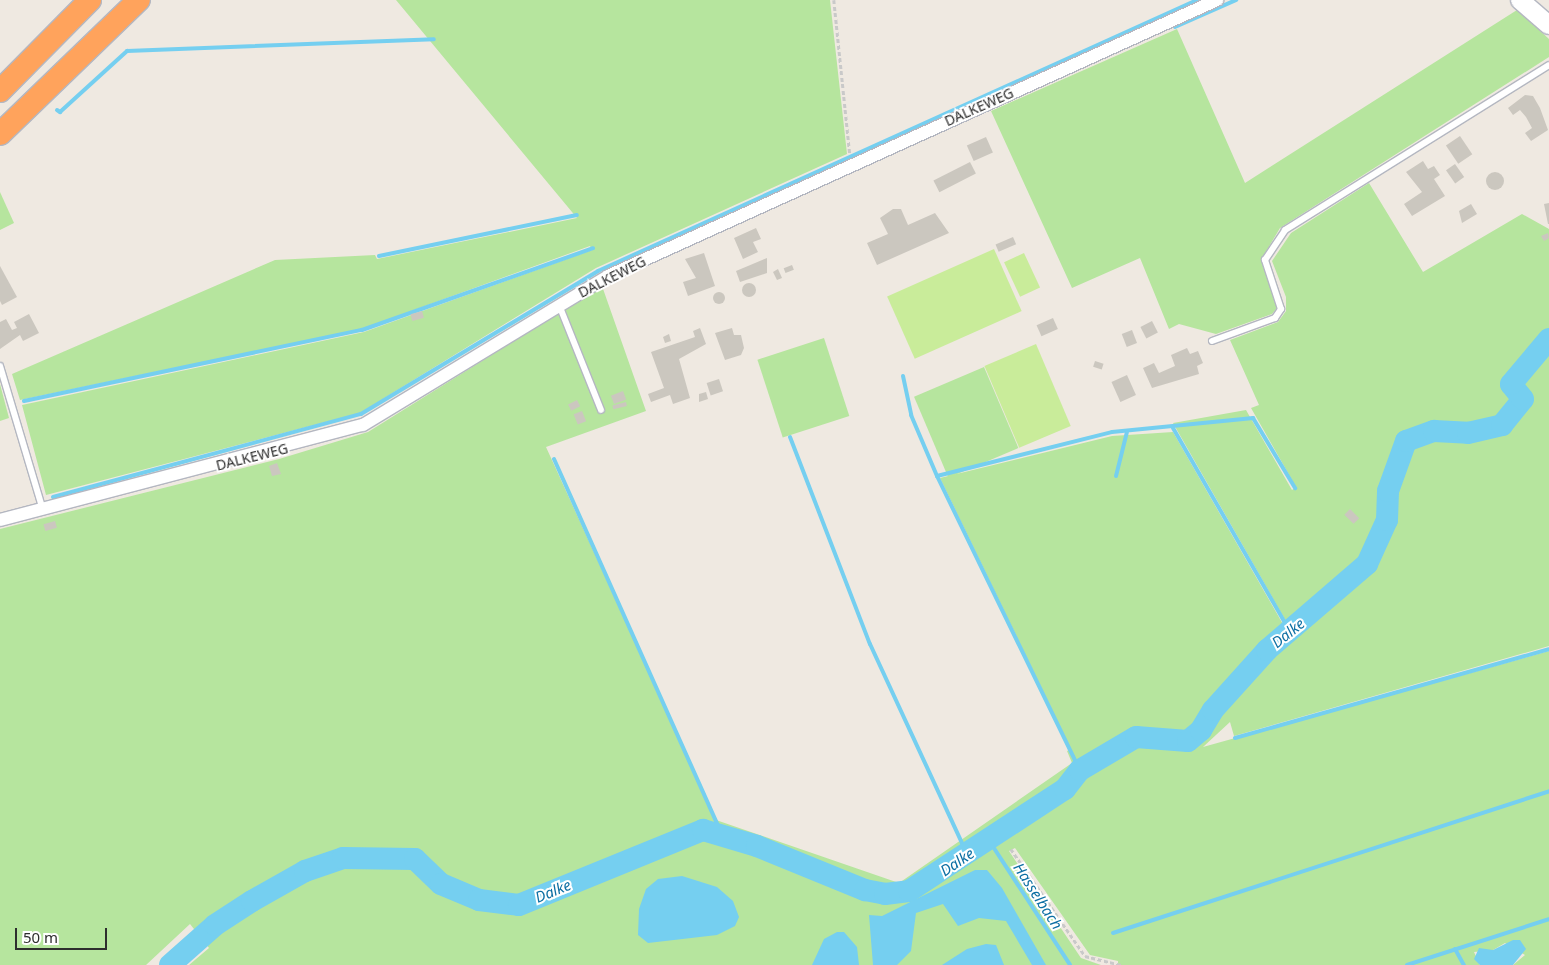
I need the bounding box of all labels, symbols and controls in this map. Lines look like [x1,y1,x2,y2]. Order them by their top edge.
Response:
street label: DALKEWEG [942,84,1016,130]
street label: DALKEWEG [575,253,649,301]
street label: DALKEWEG [214,440,290,474]
water label: Dalke [1268,614,1308,652]
water label: Dalke [937,844,977,880]
water label: Hasselbach [1010,859,1066,933]
water label: Dalke [532,876,574,906]
scale bar [18,918,110,950]
text: 50 m [23,927,58,947]

